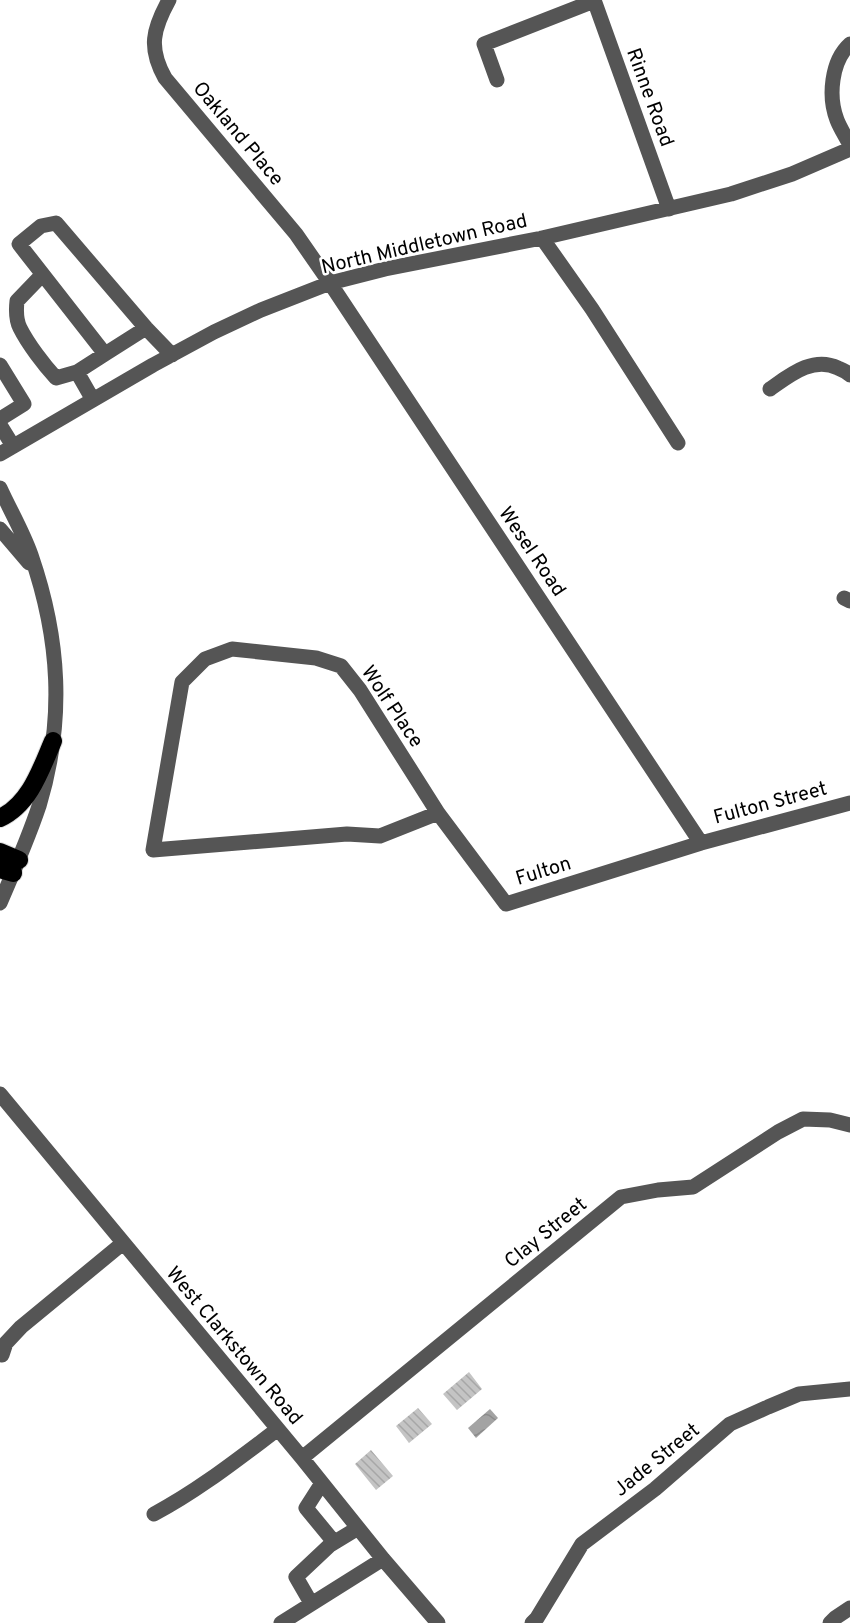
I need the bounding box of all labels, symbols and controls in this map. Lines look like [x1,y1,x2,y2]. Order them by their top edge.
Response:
street label: Rinne Road [619,45,679,151]
street label: Oakland Place [186,77,289,192]
street label: North Middletown Road [319,209,530,281]
street label: Wesel Road [492,502,571,602]
street label: Wolf Place [354,661,428,753]
street label: Fulton Street [711,776,830,832]
street label: Fulton [513,851,575,893]
street label: Clay Street [500,1192,593,1275]
street label: West Clarkstown Road [159,1262,307,1431]
street label: Jade Street [609,1418,706,1503]

